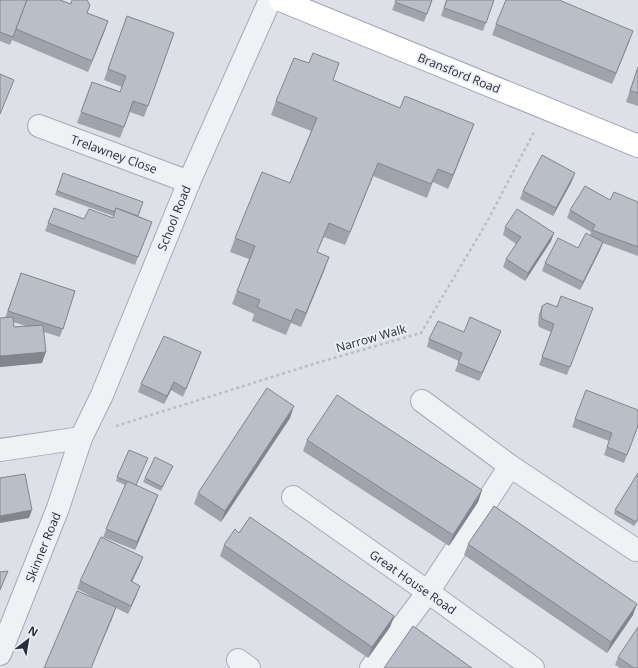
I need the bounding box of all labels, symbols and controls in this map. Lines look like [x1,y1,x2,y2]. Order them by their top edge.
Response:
street label: Bransford Road [415,49,503,97]
street label: Trelawney Close [68,130,160,178]
street label: School Road [153,183,195,253]
street label: Narrow Walk [334,320,409,356]
street label: Skinner Road [21,509,65,585]
street label: Great House Road [366,546,460,618]
north arrow [8,620,48,660]
text: N [26,622,41,640]

